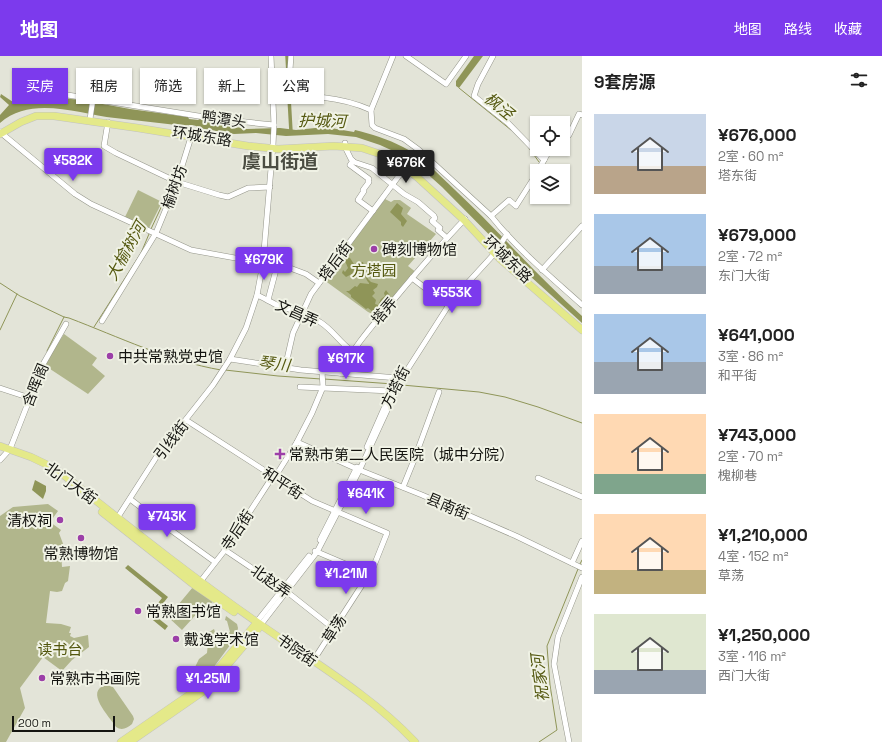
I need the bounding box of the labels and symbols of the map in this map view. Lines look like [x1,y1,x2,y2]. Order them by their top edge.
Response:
water label: 枫泾 [480,88,520,125]
street label: 鸭潭头 [200,106,248,132]
water label: 护城河 [298,110,349,132]
street label: 环城东路 [171,122,233,150]
pin: ¥582K [45,148,101,182]
district label: 虞山街道 [242,149,318,174]
pin: ¥676K [378,150,434,184]
street label: 榆树坊 [157,163,191,211]
water label: 大榆树河 [101,215,152,284]
street label: 环城东路 [480,231,536,287]
street label: 塔后街 [314,237,356,285]
place label: 碑刻博物馆 [382,240,457,259]
marker: 碑刻博物馆 [369,244,379,254]
pin: ¥679K [236,247,292,281]
park label: 方塔园 [351,261,397,280]
pin: ¥553K [424,280,480,314]
street label: 塔弄 [367,293,401,329]
street label: 文昌弄 [273,295,321,331]
pin: ¥617K [318,346,374,380]
place label: 中共常熟党史馆 [118,347,223,366]
marker: 中共常熟党史馆 [105,351,115,361]
water label: 琴川 [257,352,293,376]
street label: 含晖阁 [18,361,52,409]
street label: 方塔街 [376,363,414,411]
street label: 引线街 [150,416,192,464]
place label: 常熟市第二人民医院（城中分院） [289,445,514,464]
marker: 常熟市第二人民医院（城中分院） [274,448,286,460]
street label: 北门大街 [41,458,101,508]
street label: 和平街 [259,463,307,503]
pin: ¥641K [338,481,394,515]
street label: 县南街 [424,488,472,524]
pin: ¥743K [139,504,195,538]
street label: 寺后街 [217,506,257,554]
place label: 清权祠 [7,511,52,530]
marker: 清权祠 [55,515,65,525]
marker: 常熟博物馆 [76,533,86,543]
place label: 常熟博物馆 [43,544,119,563]
street label: 北赵弄 [247,560,295,602]
pin: ¥1.21M [313,561,379,595]
place label: 常熟图书馆 [146,602,221,621]
marker: 常熟图书馆 [133,606,143,616]
street label: 草荡 [318,611,350,647]
street label: 书院街 [273,629,321,671]
place label: 戴逸学术馆 [184,630,259,649]
marker: 戴逸学术馆 [171,634,181,644]
park label: 读书台 [37,640,83,659]
water label: 祝家河 [526,650,553,703]
pin: ¥1.25M [175,666,241,700]
place label: 常熟市书画院 [50,669,140,688]
marker: 常熟市书画院 [37,673,47,683]
scale bar [12,714,115,733]

